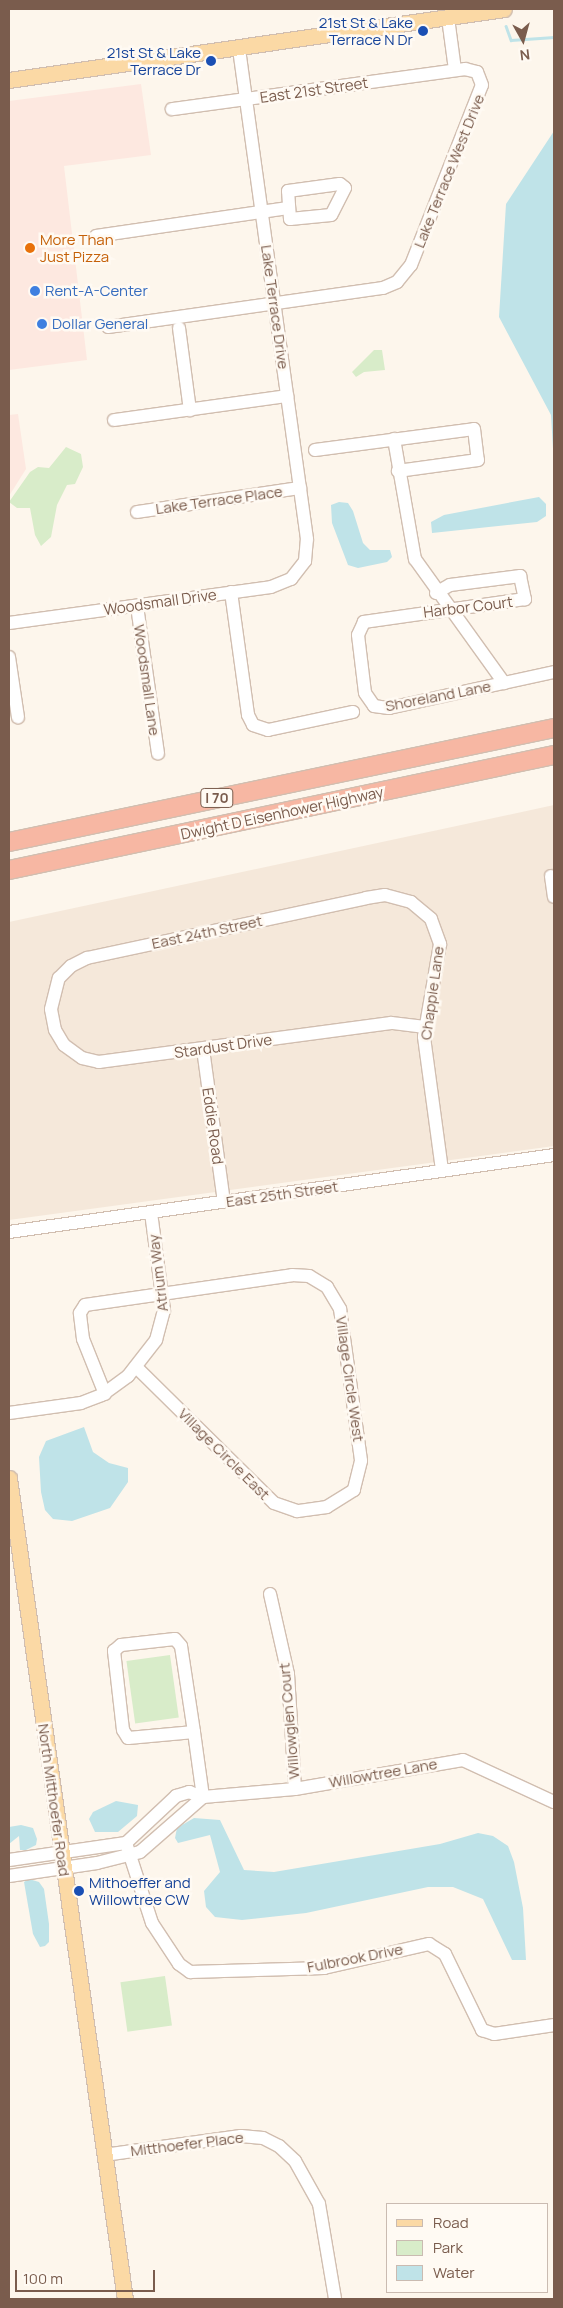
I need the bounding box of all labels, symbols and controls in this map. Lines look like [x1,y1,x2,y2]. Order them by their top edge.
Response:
place label: 21st St & Lake Terrace N Dr [319,13,413,48]
north arrow [498,15,548,65]
marker: 21st St & Lake Terrace N Dr [417,25,429,37]
place label: 21st St & Lake Terrace Dr [107,43,201,78]
text: N [519,45,531,65]
marker: 21st St & Lake Terrace Dr [205,55,217,67]
street label: East 21st Street [259,73,369,107]
street label: Lake Terrace West Drive [410,92,488,250]
place label: More Than Just Pizza [40,230,114,265]
marker: More Than Just Pizza [24,242,36,254]
street label: Lake Terrace Drive [257,244,293,370]
place label: Rent-A-Center [45,282,148,300]
marker: Rent-A-Center [29,285,41,297]
place label: Dollar General [52,315,148,333]
marker: Dollar General [36,318,48,330]
street label: Lake Terrace Place [154,482,284,518]
street label: Woodsmall Drive [102,585,218,619]
street label: Harbor Court [422,593,514,621]
street label: Woodsmall Lane [130,623,164,737]
street label: Shoreland Lane [384,677,492,715]
street label: Dwight D Eisenhower Highway [179,783,385,843]
road number: I 70 [200,786,234,810]
street label: East 24th Street [150,911,264,953]
street label: Chappie Lane [417,945,447,1041]
street label: Stardust Drive [173,1030,273,1062]
street label: Eddie Road [199,1087,227,1165]
street label: East 25th Street [225,1177,339,1211]
street label: Atrium Way [144,1233,172,1313]
street label: Village Circle West [332,1315,368,1443]
street label: Village Circle East [175,1405,273,1503]
street label: Willowglen Court [275,1662,303,1780]
street label: North Mitthoefer Road [34,1723,74,1877]
street label: Willowtree Lane [327,1755,439,1791]
place label: Mithoeffer and Willowtree CW [89,1873,191,1908]
marker: Mithoeffer and Willowtree CW [73,1885,85,1897]
street label: Fulbrook Drive [305,1940,405,1976]
street label: Mitthoefer Place [129,2128,245,2160]
legend [386,2203,548,2293]
text: Road [433,2212,469,2233]
text: Park [433,2237,463,2258]
scale bar [18,2260,158,2292]
text: Water [433,2262,475,2283]
text: 100 m [23,2268,63,2289]

